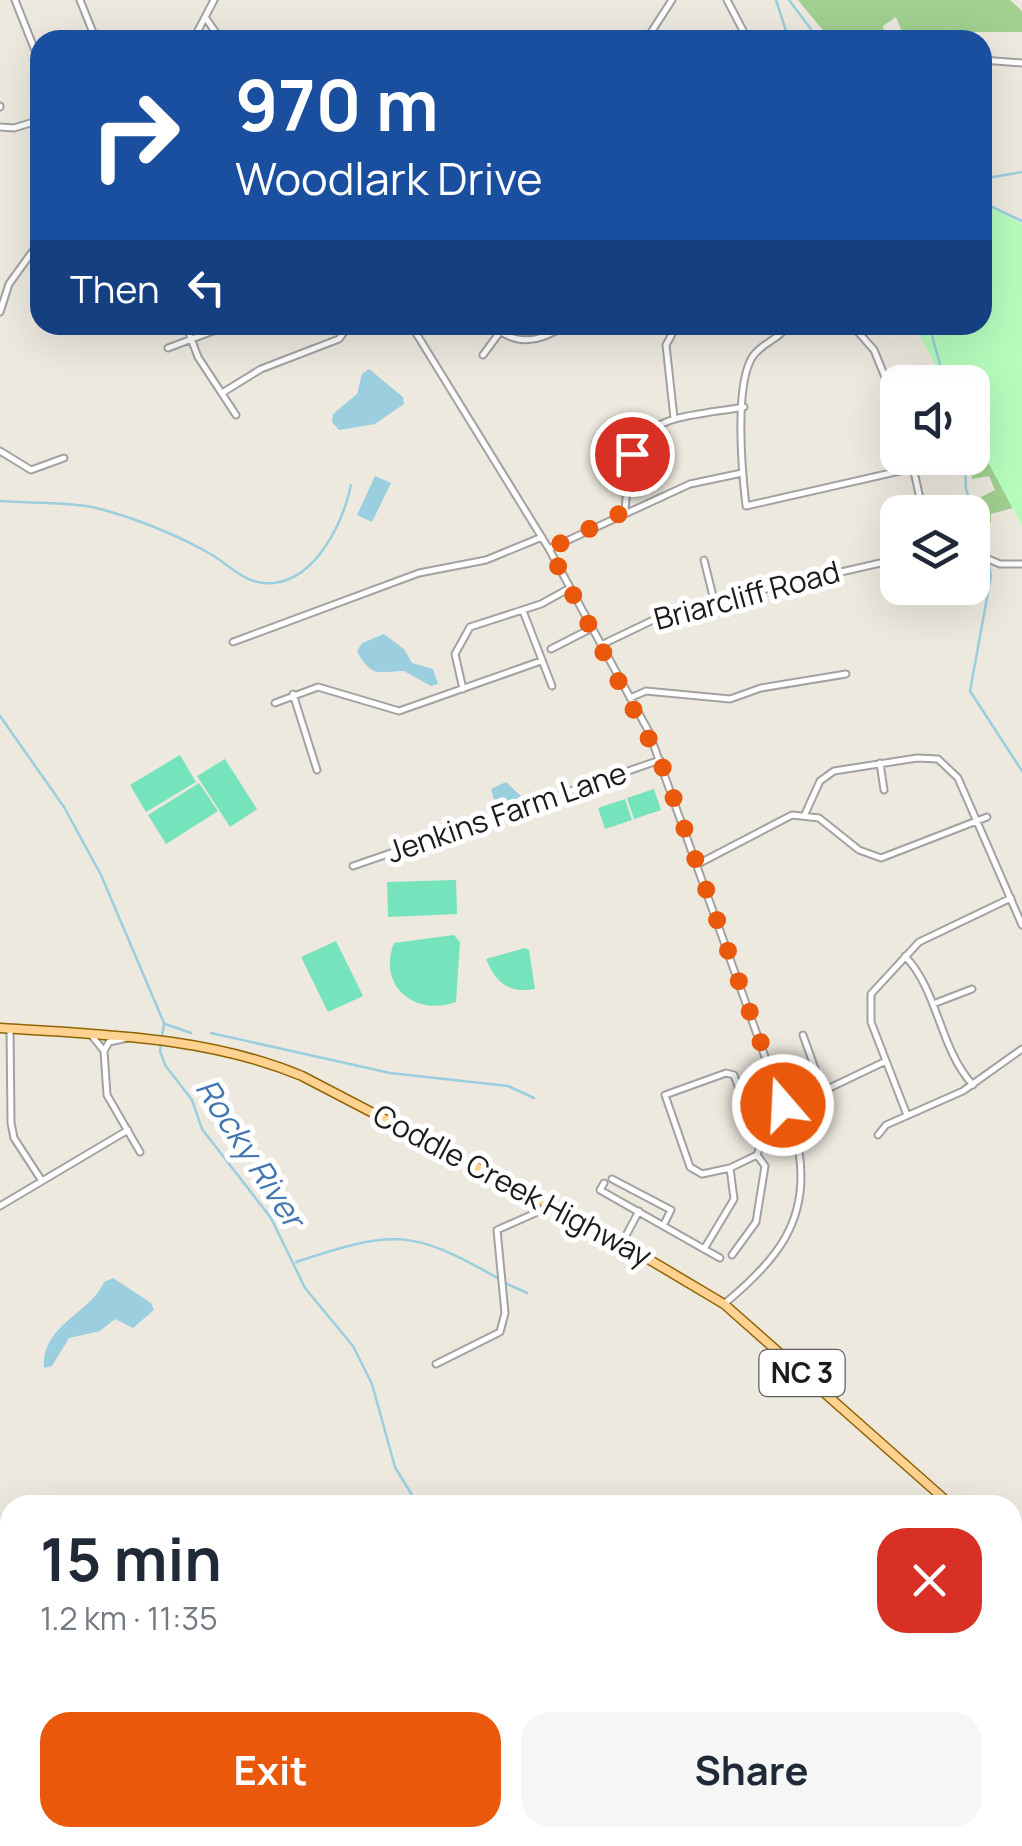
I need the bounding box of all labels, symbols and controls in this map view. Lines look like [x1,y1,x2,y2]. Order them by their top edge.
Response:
text: 970 m [235,56,439,152]
icon: right [70,70,200,200]
text: Woodlark Drive [235,147,543,209]
icon: left [179,260,234,315]
text: Then [70,262,159,314]
map controls [880,365,990,605]
button: sound [880,365,990,475]
pin [590,412,675,497]
icon: arrive [605,427,660,482]
button: layers [880,495,990,605]
street label: Briarcliff Road [649,550,844,639]
street label: Jenkins Farm Lane [381,751,632,872]
position arrow [731,1053,835,1157]
water label: Rocky River [186,1069,318,1239]
street label: Coddle Creek Highway [366,1094,659,1276]
road number: NC 3 [760,1350,844,1396]
text: 15 min [40,1517,222,1599]
button: close [877,1528,982,1633]
text: 1.2 km · 11:35 [40,1596,218,1640]
button: Exit [40,1712,501,1827]
button: Share [521,1712,982,1827]

